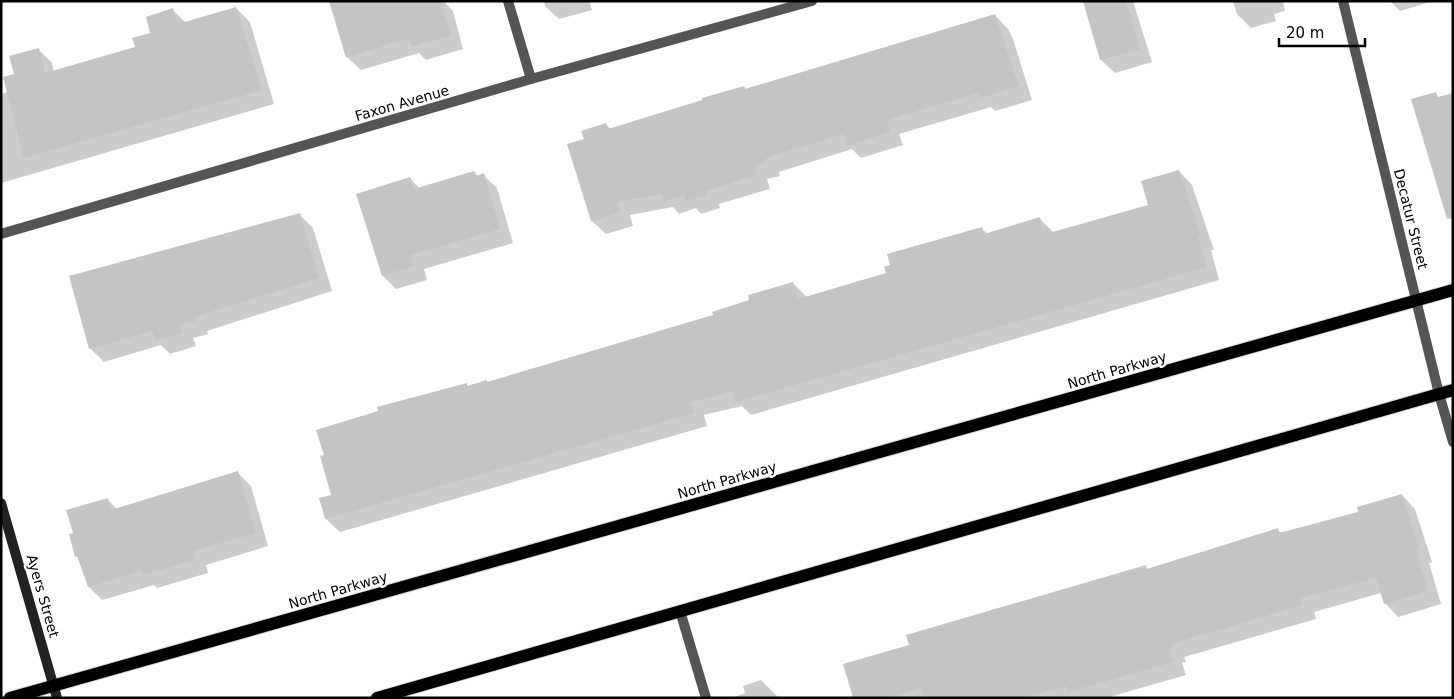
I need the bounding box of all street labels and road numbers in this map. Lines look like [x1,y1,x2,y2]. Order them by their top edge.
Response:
street label: Faxon Avenue [353,82,451,124]
street label: Decatur Street [1391,167,1431,271]
street label: North Parkway [1066,348,1168,392]
street label: North Parkway [676,458,778,502]
street label: Ayers Street [24,553,63,640]
street label: North Parkway [287,568,389,612]

